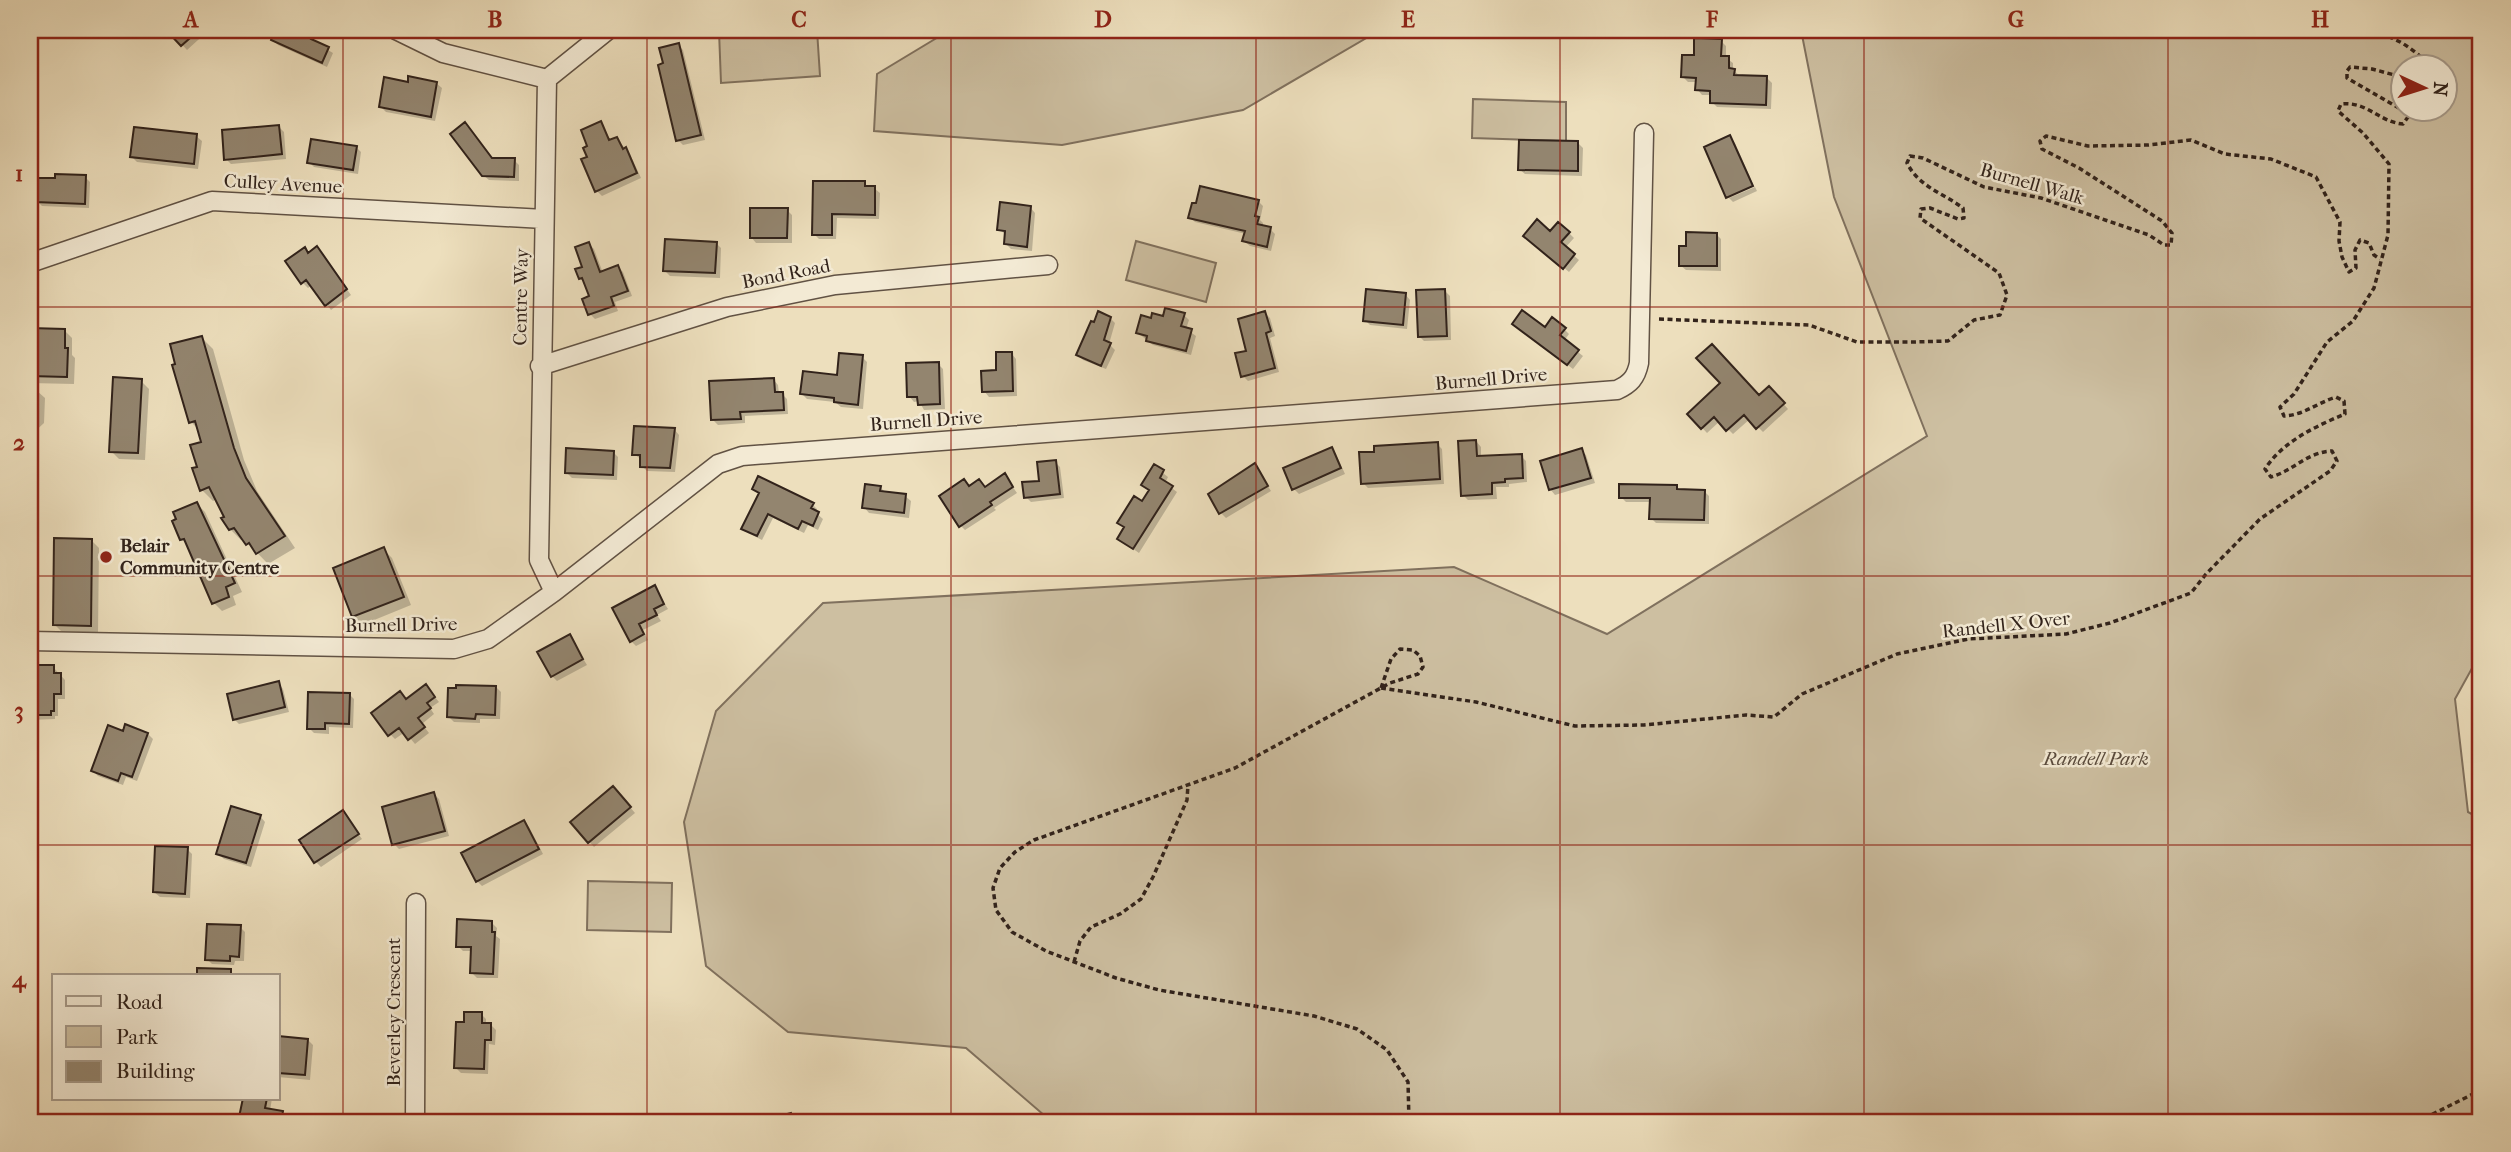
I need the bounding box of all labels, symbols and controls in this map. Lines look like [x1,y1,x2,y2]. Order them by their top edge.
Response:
text: A [182,6,200,33]
text: B [488,6,503,33]
text: C [791,6,807,33]
text: D [1094,6,1112,33]
text: E [1401,6,1415,33]
text: F [1705,6,1719,33]
text: G [2008,6,2024,33]
text: H [2311,6,2329,33]
north arrow [2388,52,2458,122]
text: N [2428,81,2451,98]
street label: Burnell Walk [1977,159,2087,209]
text: 1 [15,160,23,187]
street label: Culley Avenue [223,170,343,198]
street label: Centre Way [509,247,533,346]
street label: Bond Road [740,255,833,293]
street label: Burnell Drive [1434,363,1548,395]
street label: Burnell Drive [869,406,983,436]
text: 2 [13,429,25,456]
place label: Belair Community Centre [120,535,280,579]
marker: Belair Community Centre [98,549,114,565]
street label: Randell X Over [1941,607,2072,643]
street label: Burnell Drive [345,613,457,637]
text: 3 [14,697,24,724]
park label: Randell Park [2041,748,2149,770]
street label: Beverley Crescent [383,937,405,1087]
text: 4 [11,966,27,993]
legend [52,974,280,1100]
text: Road [116,990,163,1014]
text: Park [116,1025,158,1049]
text: Building [116,1059,195,1083]

